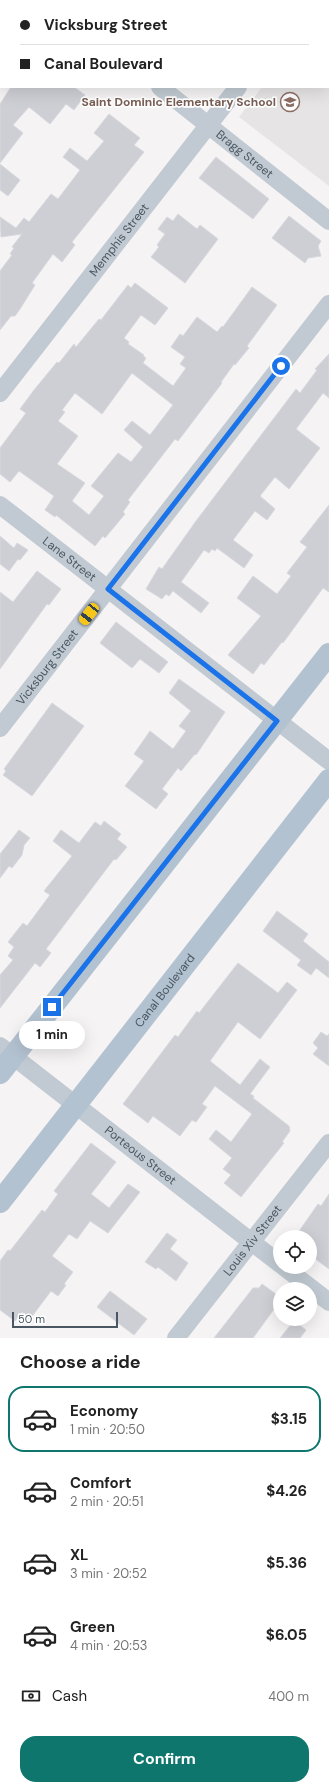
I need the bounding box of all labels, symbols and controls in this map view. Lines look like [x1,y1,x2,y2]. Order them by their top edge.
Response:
text: Vicksburg Street [44,15,168,35]
text: Canal Boulevard [44,54,163,74]
school or university icon: Saint Dominic Elementary School [279,91,301,113]
place label: Saint Dominic Elementary School [81,94,276,110]
street label: Bragg Street [213,126,277,182]
street label: Memphis Street [86,200,153,280]
route start [272,357,290,375]
street label: Lane Street [39,533,100,585]
car [77,601,101,627]
street label: Vicksburg Street [13,626,82,708]
street label: Canal Boulevard [131,951,199,1031]
route end [43,998,61,1016]
callout: 1 min [19,1021,85,1049]
text: 1 min [36,1026,68,1043]
street label: Porteous Street [101,1122,180,1189]
street label: Louis Xiv Street [220,1201,286,1279]
map controls [273,1230,317,1326]
button: locate [273,1230,317,1274]
button: layers [273,1282,317,1326]
scale bar [12,1310,118,1329]
text: 50 m [18,1312,45,1326]
text: Choose a ride [20,1350,141,1374]
icon: car [22,1401,58,1437]
text: Economy [70,1401,138,1421]
text: $3.15 [271,1409,307,1429]
text: 1 min · 20:50 [70,1421,145,1438]
icon: car [22,1473,58,1509]
text: Comfort [70,1473,131,1493]
text: $4.26 [266,1481,307,1501]
text: 2 min · 20:51 [70,1493,143,1510]
icon: car [22,1545,58,1581]
text: XL [70,1545,88,1565]
text: $5.36 [266,1553,307,1573]
text: 3 min · 20:52 [70,1565,147,1582]
icon: car [22,1617,58,1653]
text: Green [70,1617,115,1637]
text: $6.05 [266,1625,307,1645]
text: 4 min · 20:53 [70,1637,148,1654]
icon: cash [20,1685,42,1707]
text: Cash [52,1686,87,1706]
text: 400 m [268,1688,309,1705]
button: Confirm [20,1736,309,1782]

